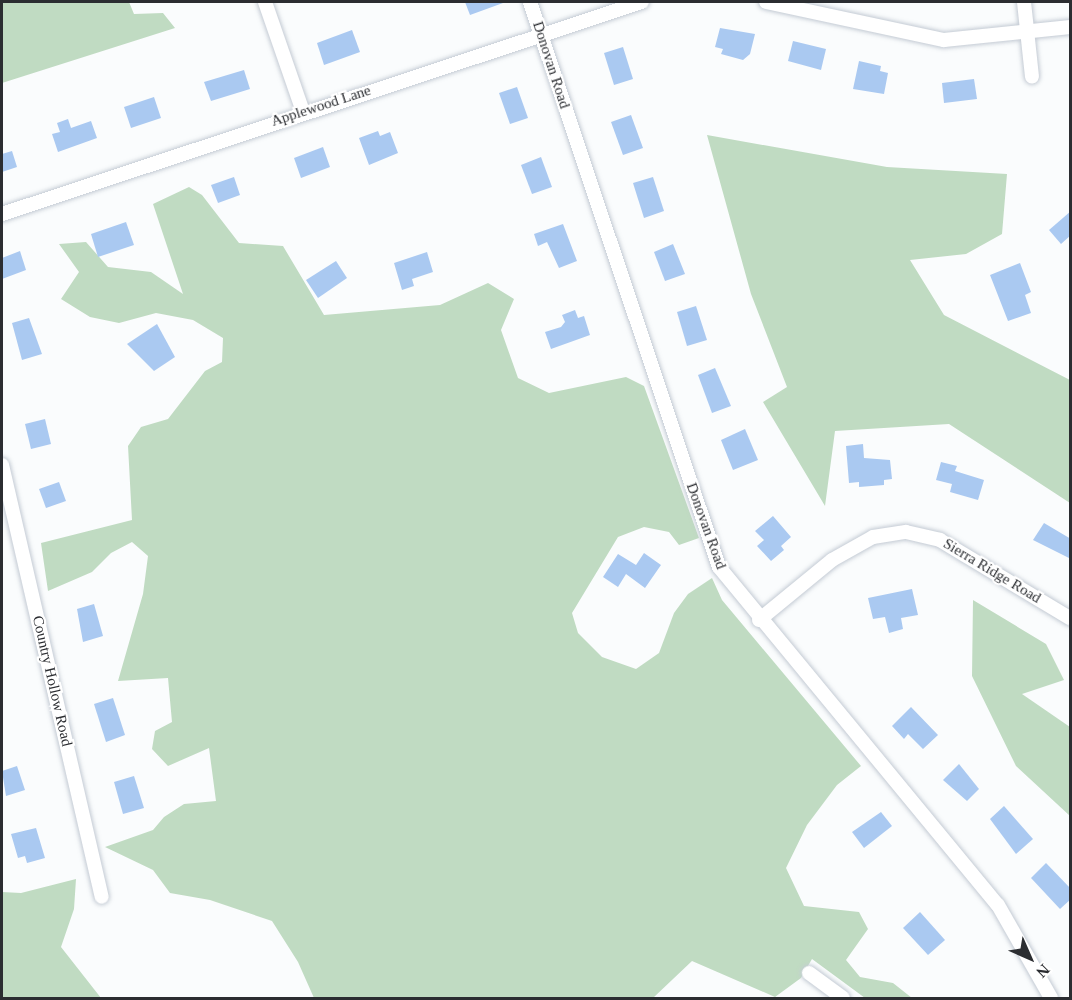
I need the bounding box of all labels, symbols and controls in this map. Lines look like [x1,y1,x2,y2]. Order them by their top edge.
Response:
street label: Donovan Road [528,19,574,111]
street label: Applewood Lane [269,81,373,131]
street label: Donovan Road [682,480,730,572]
street label: Sierra Ridge Road [940,535,1044,607]
street label: Country Hollow Road [28,614,76,748]
north arrow [1000,928,1060,988]
text: N [1033,961,1053,981]

